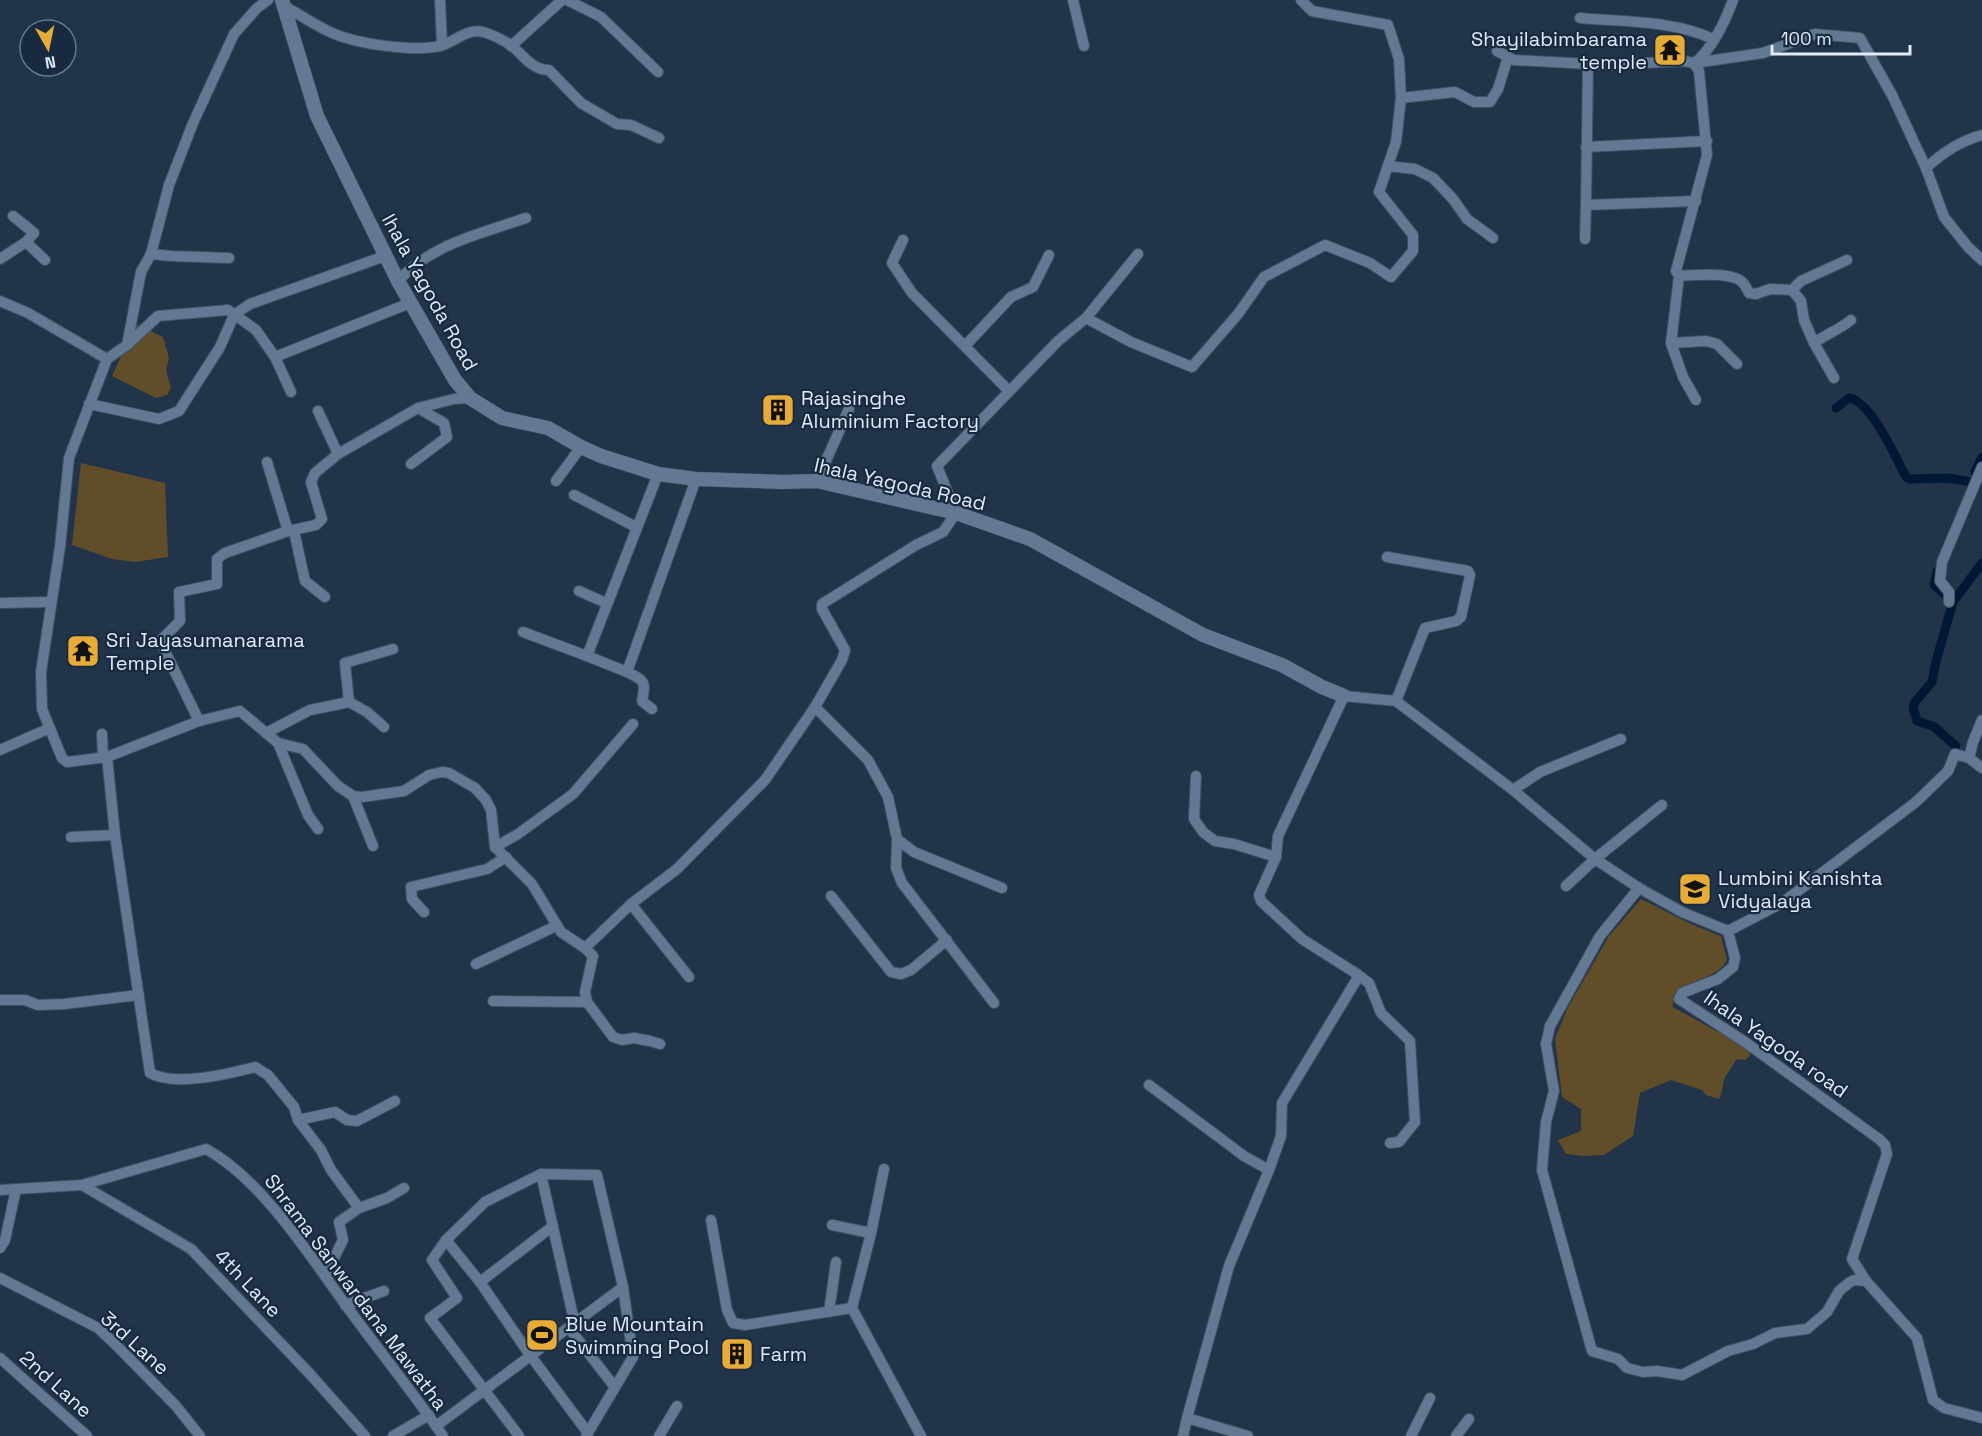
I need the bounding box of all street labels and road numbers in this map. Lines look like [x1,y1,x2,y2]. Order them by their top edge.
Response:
street label: Ihala Yagoda Road [376,209,484,375]
street label: Ihala Yagoda Road [812,452,988,516]
street label: Ihala Yagoda road [1699,985,1853,1103]
street label: Shrama Sanwardana Mawatha [259,1169,453,1415]
street label: 4th Lane [209,1243,287,1323]
street label: 3rd Lane [95,1305,175,1381]
street label: 2nd Lane [14,1345,98,1423]

